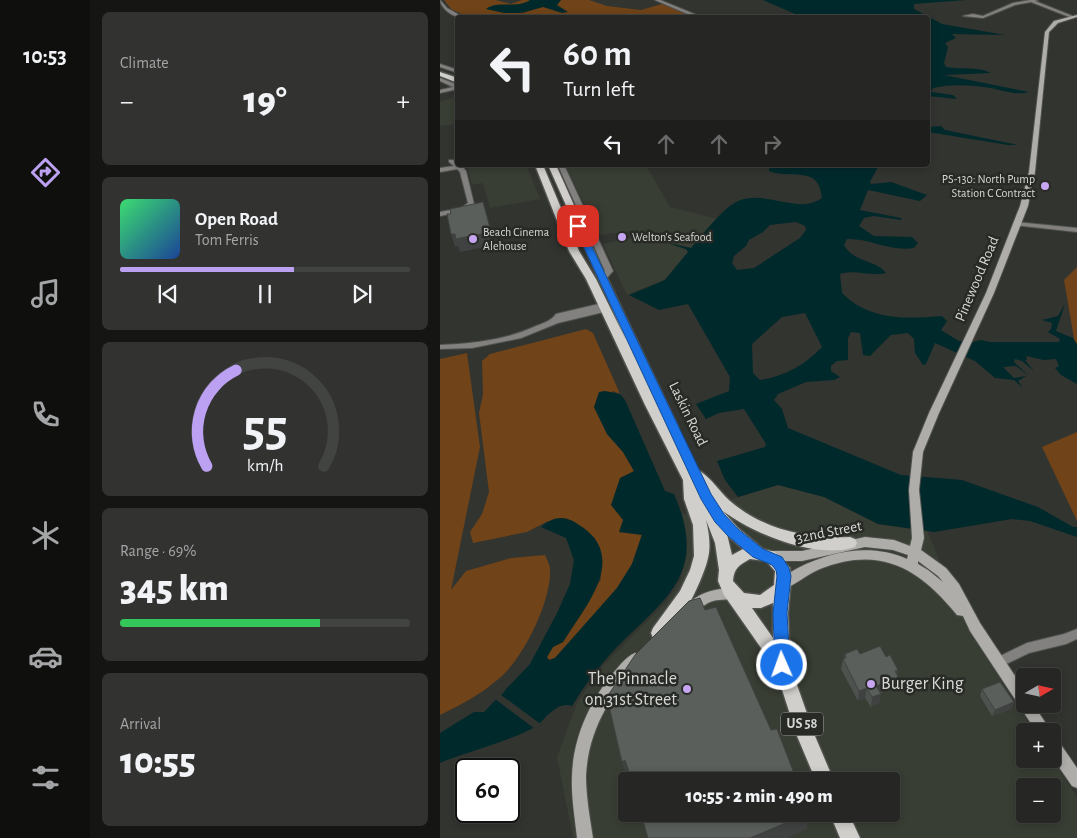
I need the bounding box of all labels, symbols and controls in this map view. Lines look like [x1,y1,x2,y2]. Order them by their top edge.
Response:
icon: left [480,35,545,100]
text: 60 m [563,37,632,72]
text: 10:53 [23,45,67,67]
text: Climate [120,55,169,71]
text: Turn left [563,78,635,100]
text: 19° [243,82,287,120]
text: − [120,88,133,116]
text: + [397,88,410,116]
icon: left [599,130,627,158]
icon: ahead [652,130,680,158]
icon: ahead [705,130,733,158]
icon: right [758,130,786,158]
icon: directions [28,155,63,190]
place label: PS-130: North Pump Station C Contract [942,173,1035,199]
marker: PS-130: North Pump Station C Contract [1039,180,1051,192]
pin [557,205,599,247]
text: Open Road [195,210,278,229]
icon: arrive [564,212,592,240]
place label: Beach Cinema Alehouse [483,226,550,252]
marker: Welton’s Seafood [616,231,628,243]
place label: Welton’s Seafood [632,231,712,243]
text: Tom Ferris [195,232,259,248]
marker: Beach Cinema Alehouse [467,233,479,245]
street label: Pinewood Road [952,234,1002,324]
icon: music [28,276,63,311]
icon: previous [154,280,182,308]
icon: pause [251,280,279,308]
icon: next [348,280,376,308]
street label: Laskin Road [666,380,710,449]
icon: phone [28,397,63,432]
text: 55 [243,403,287,455]
text: km/h [247,457,283,475]
icon: climate [28,518,63,553]
street label: 32nd Street [795,518,863,546]
text: Range · 69% [120,543,196,559]
text: 345 km [120,570,229,608]
position arrow [755,638,807,690]
icon: car [28,639,63,674]
north arrow [1016,668,1061,712]
map controls [1016,668,1061,823]
place label: The Pinnacle on 31st Street [585,670,677,709]
place label: Burger King [881,675,964,693]
marker: Burger King [865,678,877,690]
marker: The Pinnacle on 31st Street [681,683,693,695]
road number: US 58 [781,712,823,736]
text: Arrival [120,716,161,732]
button: + [1016,723,1061,768]
text: 10:55 [120,743,196,781]
speed limit sign: 60 [455,758,520,823]
icon: filters [28,760,63,795]
button: − [1016,778,1061,823]
text: 10:55 · 2 min · 490 m [685,787,833,806]

